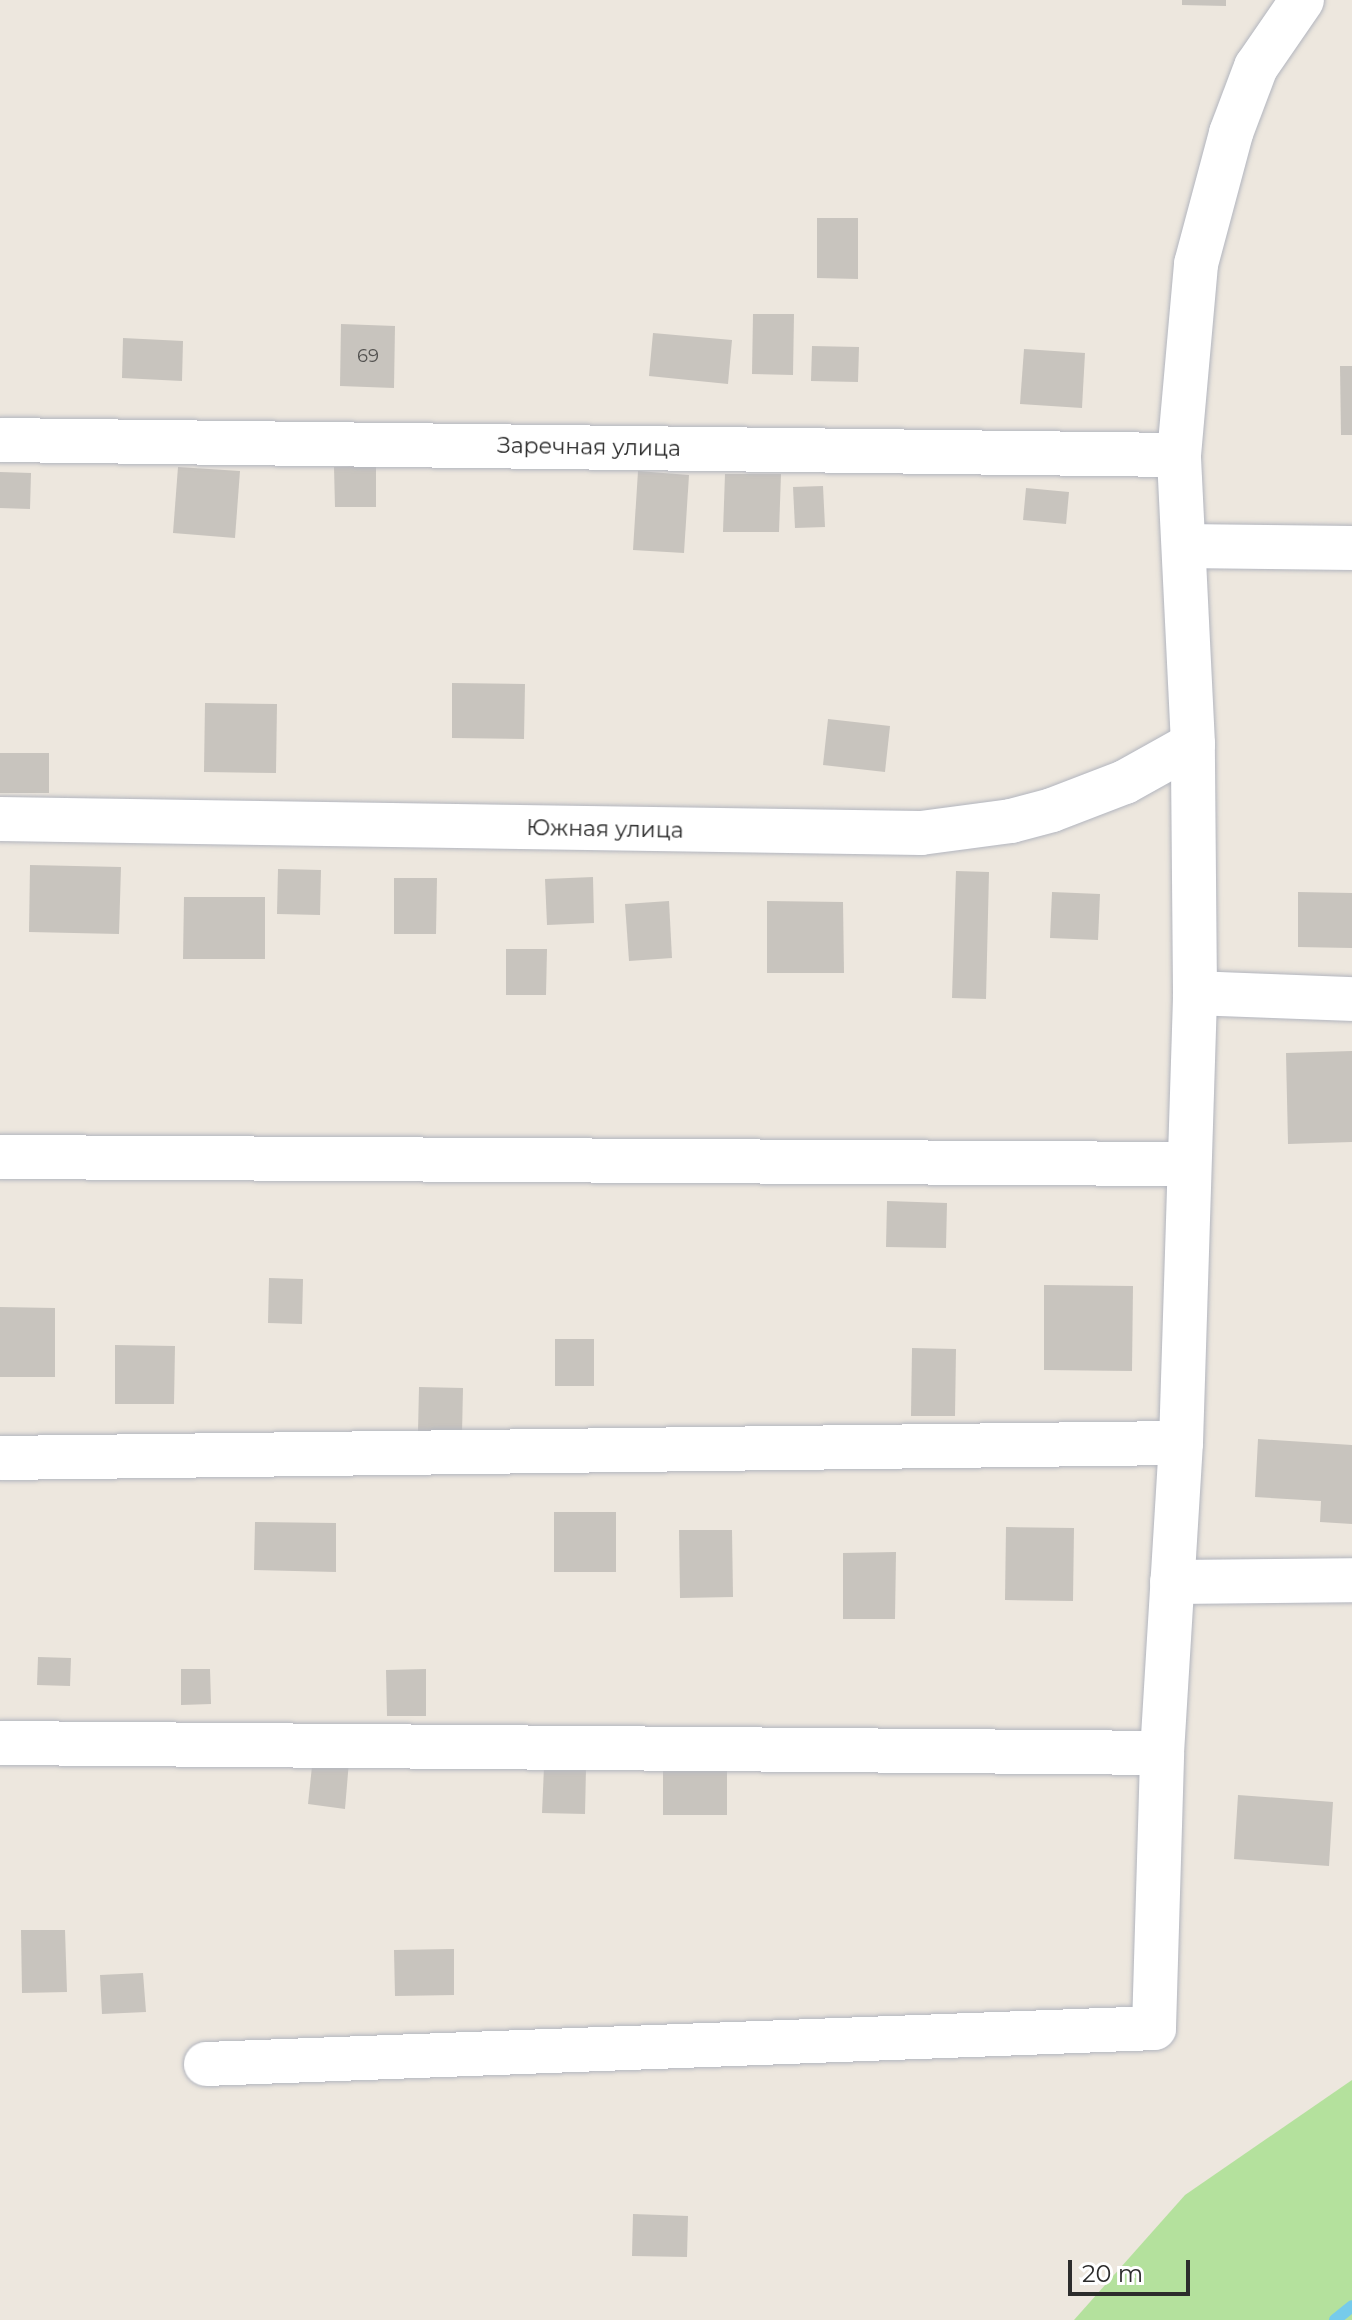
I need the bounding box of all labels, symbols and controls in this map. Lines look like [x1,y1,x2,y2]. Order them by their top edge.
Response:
house number: 69 [357,345,379,367]
street label: Заречная улица [497,432,681,462]
street label: Южная улица [526,814,684,844]
scale bar [1072,2244,1194,2294]
text: 20 m [1082,2259,1143,2288]

